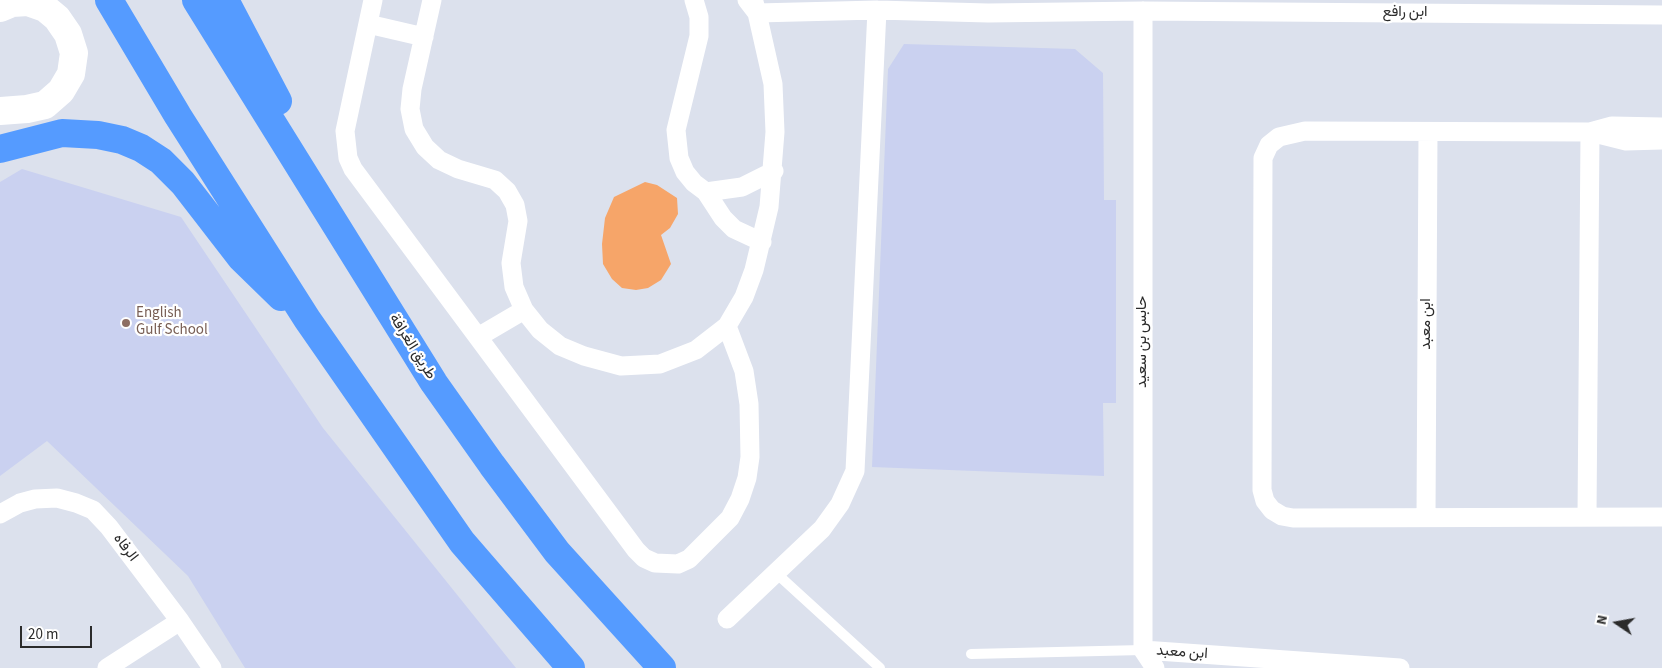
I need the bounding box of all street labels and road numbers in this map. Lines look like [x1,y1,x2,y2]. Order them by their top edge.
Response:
street label: ابن رافع [1382,4,1428,22]
street label: حابس بن سعيد [1134,296,1152,388]
street label: ابن معبد [1418,298,1436,350]
street label: طريق الغرافة [385,311,439,383]
street label: الرفاه [109,530,141,566]
street label: ابن معبد [1156,642,1208,664]

